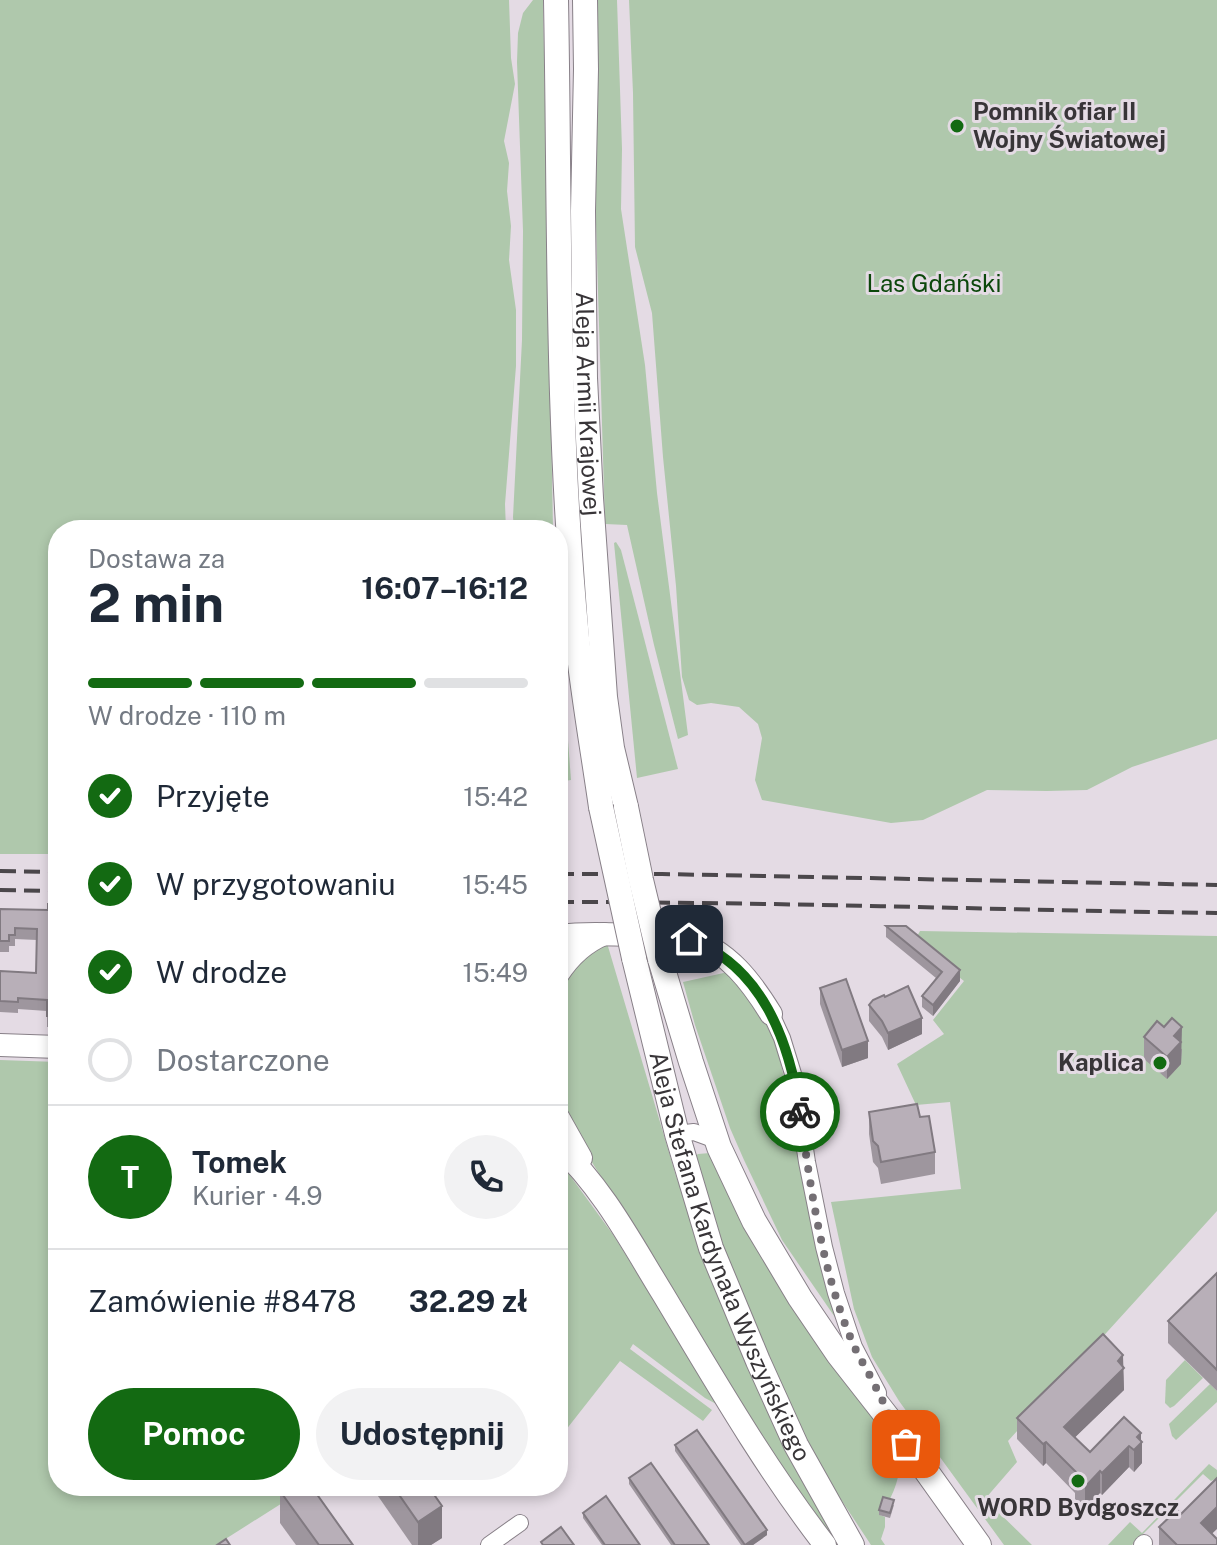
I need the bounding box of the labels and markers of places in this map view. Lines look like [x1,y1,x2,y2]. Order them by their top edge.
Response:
place label: Pomnik ofiar II Wojny Światowej [973,97,1166,153]
marker: Pomnik ofiar II Wojny Światowej [948,117,966,135]
pin [655,905,723,973]
place label: Kaplica [1058,1048,1144,1076]
marker: Kaplica [1151,1054,1169,1072]
pin [872,1410,940,1478]
marker: WORD Bydgoszcz [1069,1472,1087,1490]
place label: WORD Bydgoszcz [977,1493,1179,1521]

